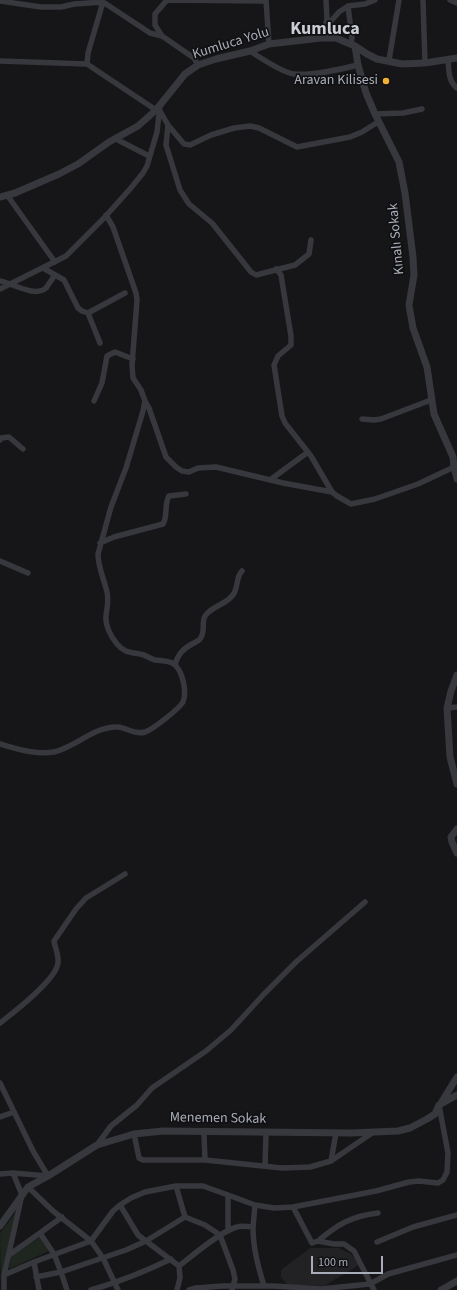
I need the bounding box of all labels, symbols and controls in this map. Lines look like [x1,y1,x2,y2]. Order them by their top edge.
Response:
district label: Kumluca [290,19,360,41]
street label: Kumluca Yolu [191,24,271,64]
place label: Aravan Kilisesi [294,73,378,89]
marker: Aravan Kilisesi [381,76,391,86]
street label: Kınalı Sokak [385,202,409,276]
street label: Menemen Sokak [170,1110,266,1128]
scale bar [313,1248,385,1274]
text: 100 m [318,1254,348,1271]

